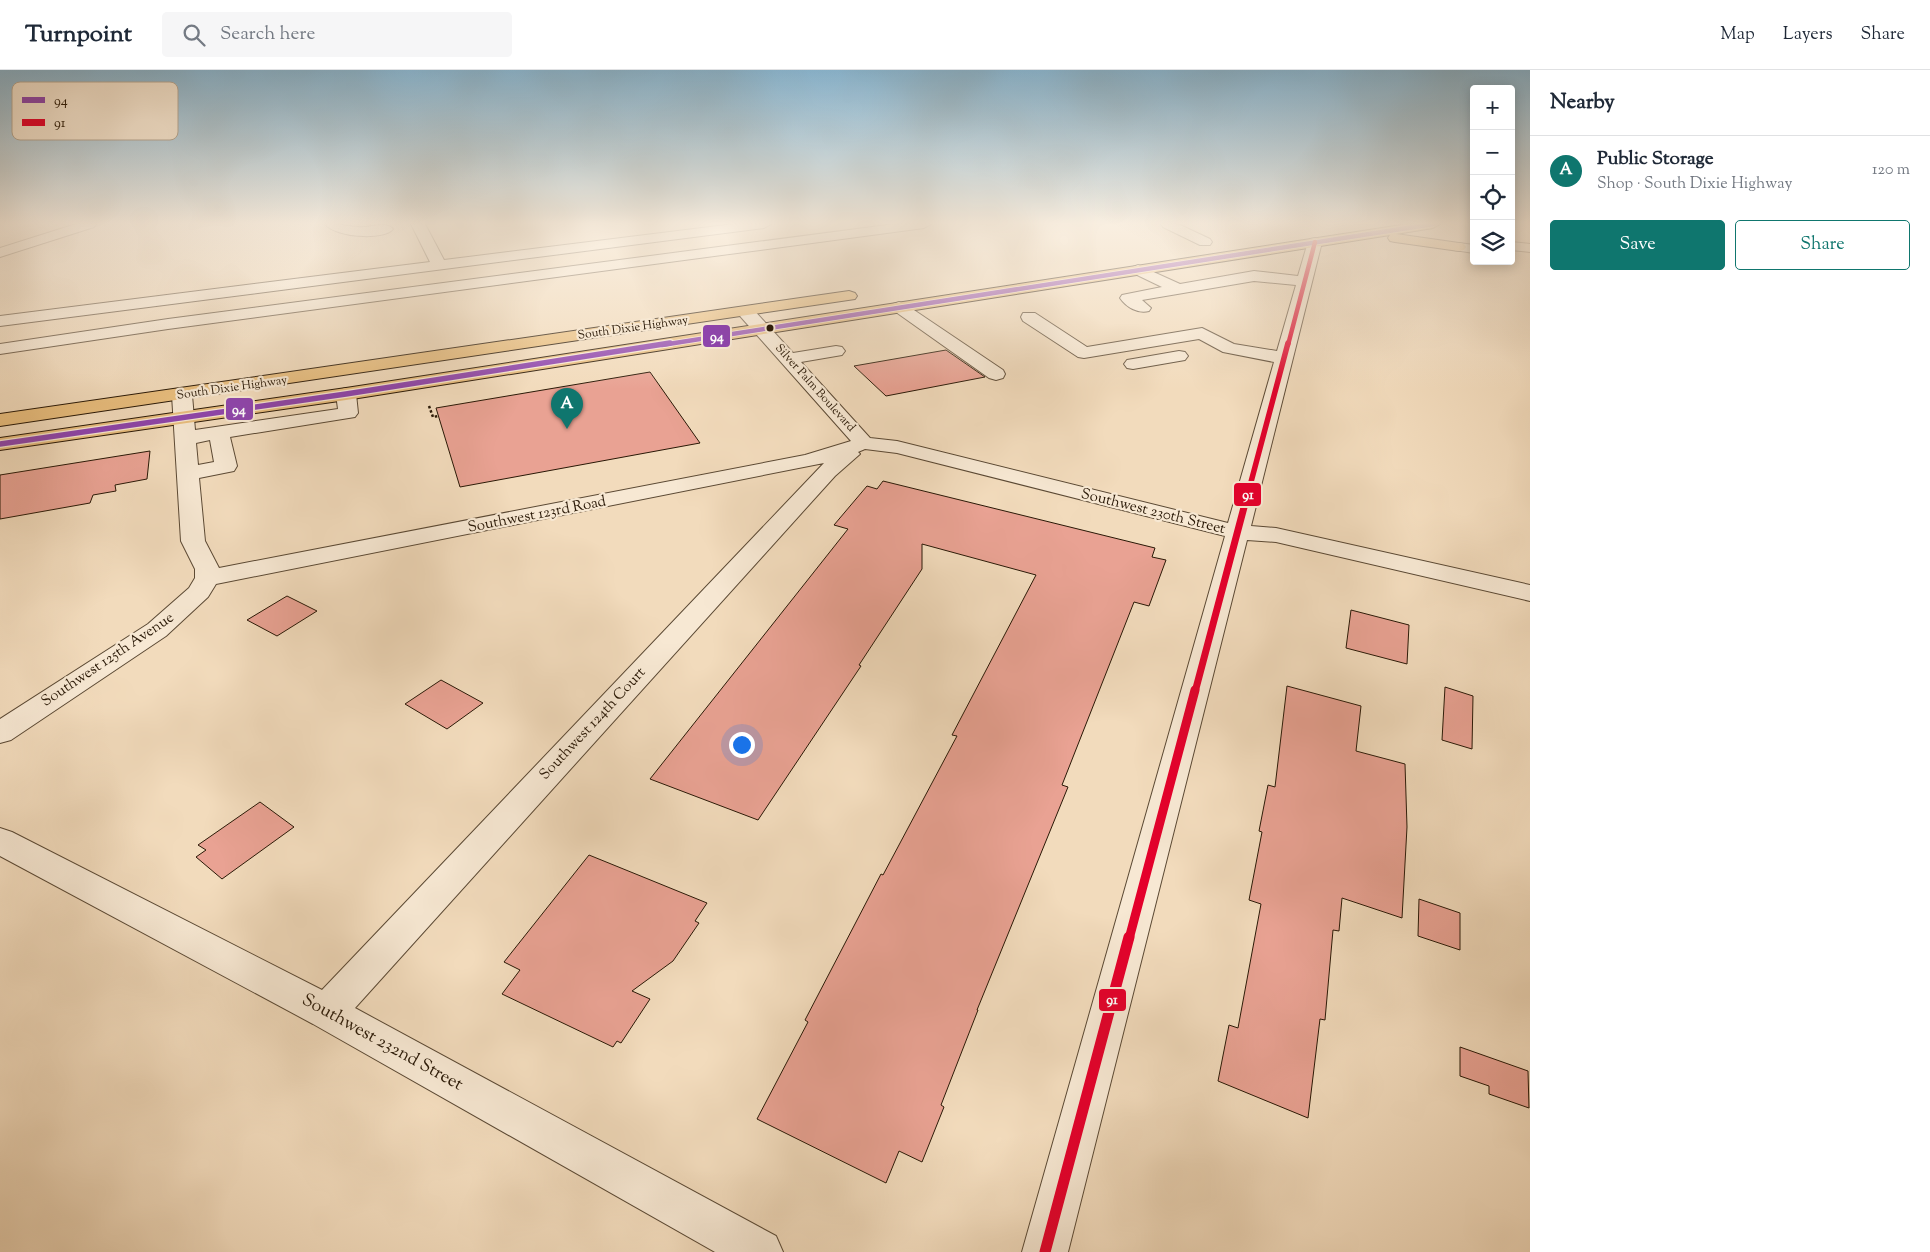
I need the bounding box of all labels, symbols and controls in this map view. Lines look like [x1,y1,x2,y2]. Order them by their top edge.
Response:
search box [162,12,512,57]
text: Turnpoint [25,18,132,52]
icon: search [180,21,208,49]
text: Search here [220,21,315,48]
text: Map [1720,22,1755,48]
text: Layers [1783,22,1833,48]
text: Share [1861,22,1905,48]
legend [12,82,178,140]
map controls [1470,85,1515,265]
button: + [1470,85,1515,130]
text: Nearby [1550,88,1615,118]
text: 94 [54,92,68,112]
text: 91 [54,114,66,134]
button: − [1470,130,1515,175]
text: Public Storage [1597,146,1714,173]
text: A [1560,159,1573,182]
text: 120 m [1872,159,1910,182]
text: Shop · South Dixie Highway [1597,173,1792,196]
button: locate [1470,175,1515,220]
button: layers [1470,220,1515,265]
button: Save [1550,220,1725,270]
button: Share [1735,220,1910,270]
street label: South Dixie Highway [577,311,689,345]
unlabelled marker [765,323,775,333]
line badge: 94 [702,324,731,348]
text: 94 [710,328,724,348]
street label: Silver Palm Boulevard [771,340,860,436]
street label: South Dixie Highway [176,371,288,405]
pin: A [551,388,583,429]
line badge: 94 [225,397,254,421]
text: 94 [232,401,246,421]
line badge: 91 [1233,482,1262,507]
street label: Southwest 230th Street [1079,484,1227,540]
text: 91 [1242,486,1254,506]
street label: Southwest 123rd Road [466,491,609,539]
street label: Southwest 125th Avenue [37,608,179,712]
street label: Southwest 124th Court [535,663,651,785]
your location [729,732,755,758]
street label: Southwest 232nd Street [297,988,467,1098]
line badge: 91 [1098,988,1127,1012]
text: 91 [1106,991,1118,1011]

